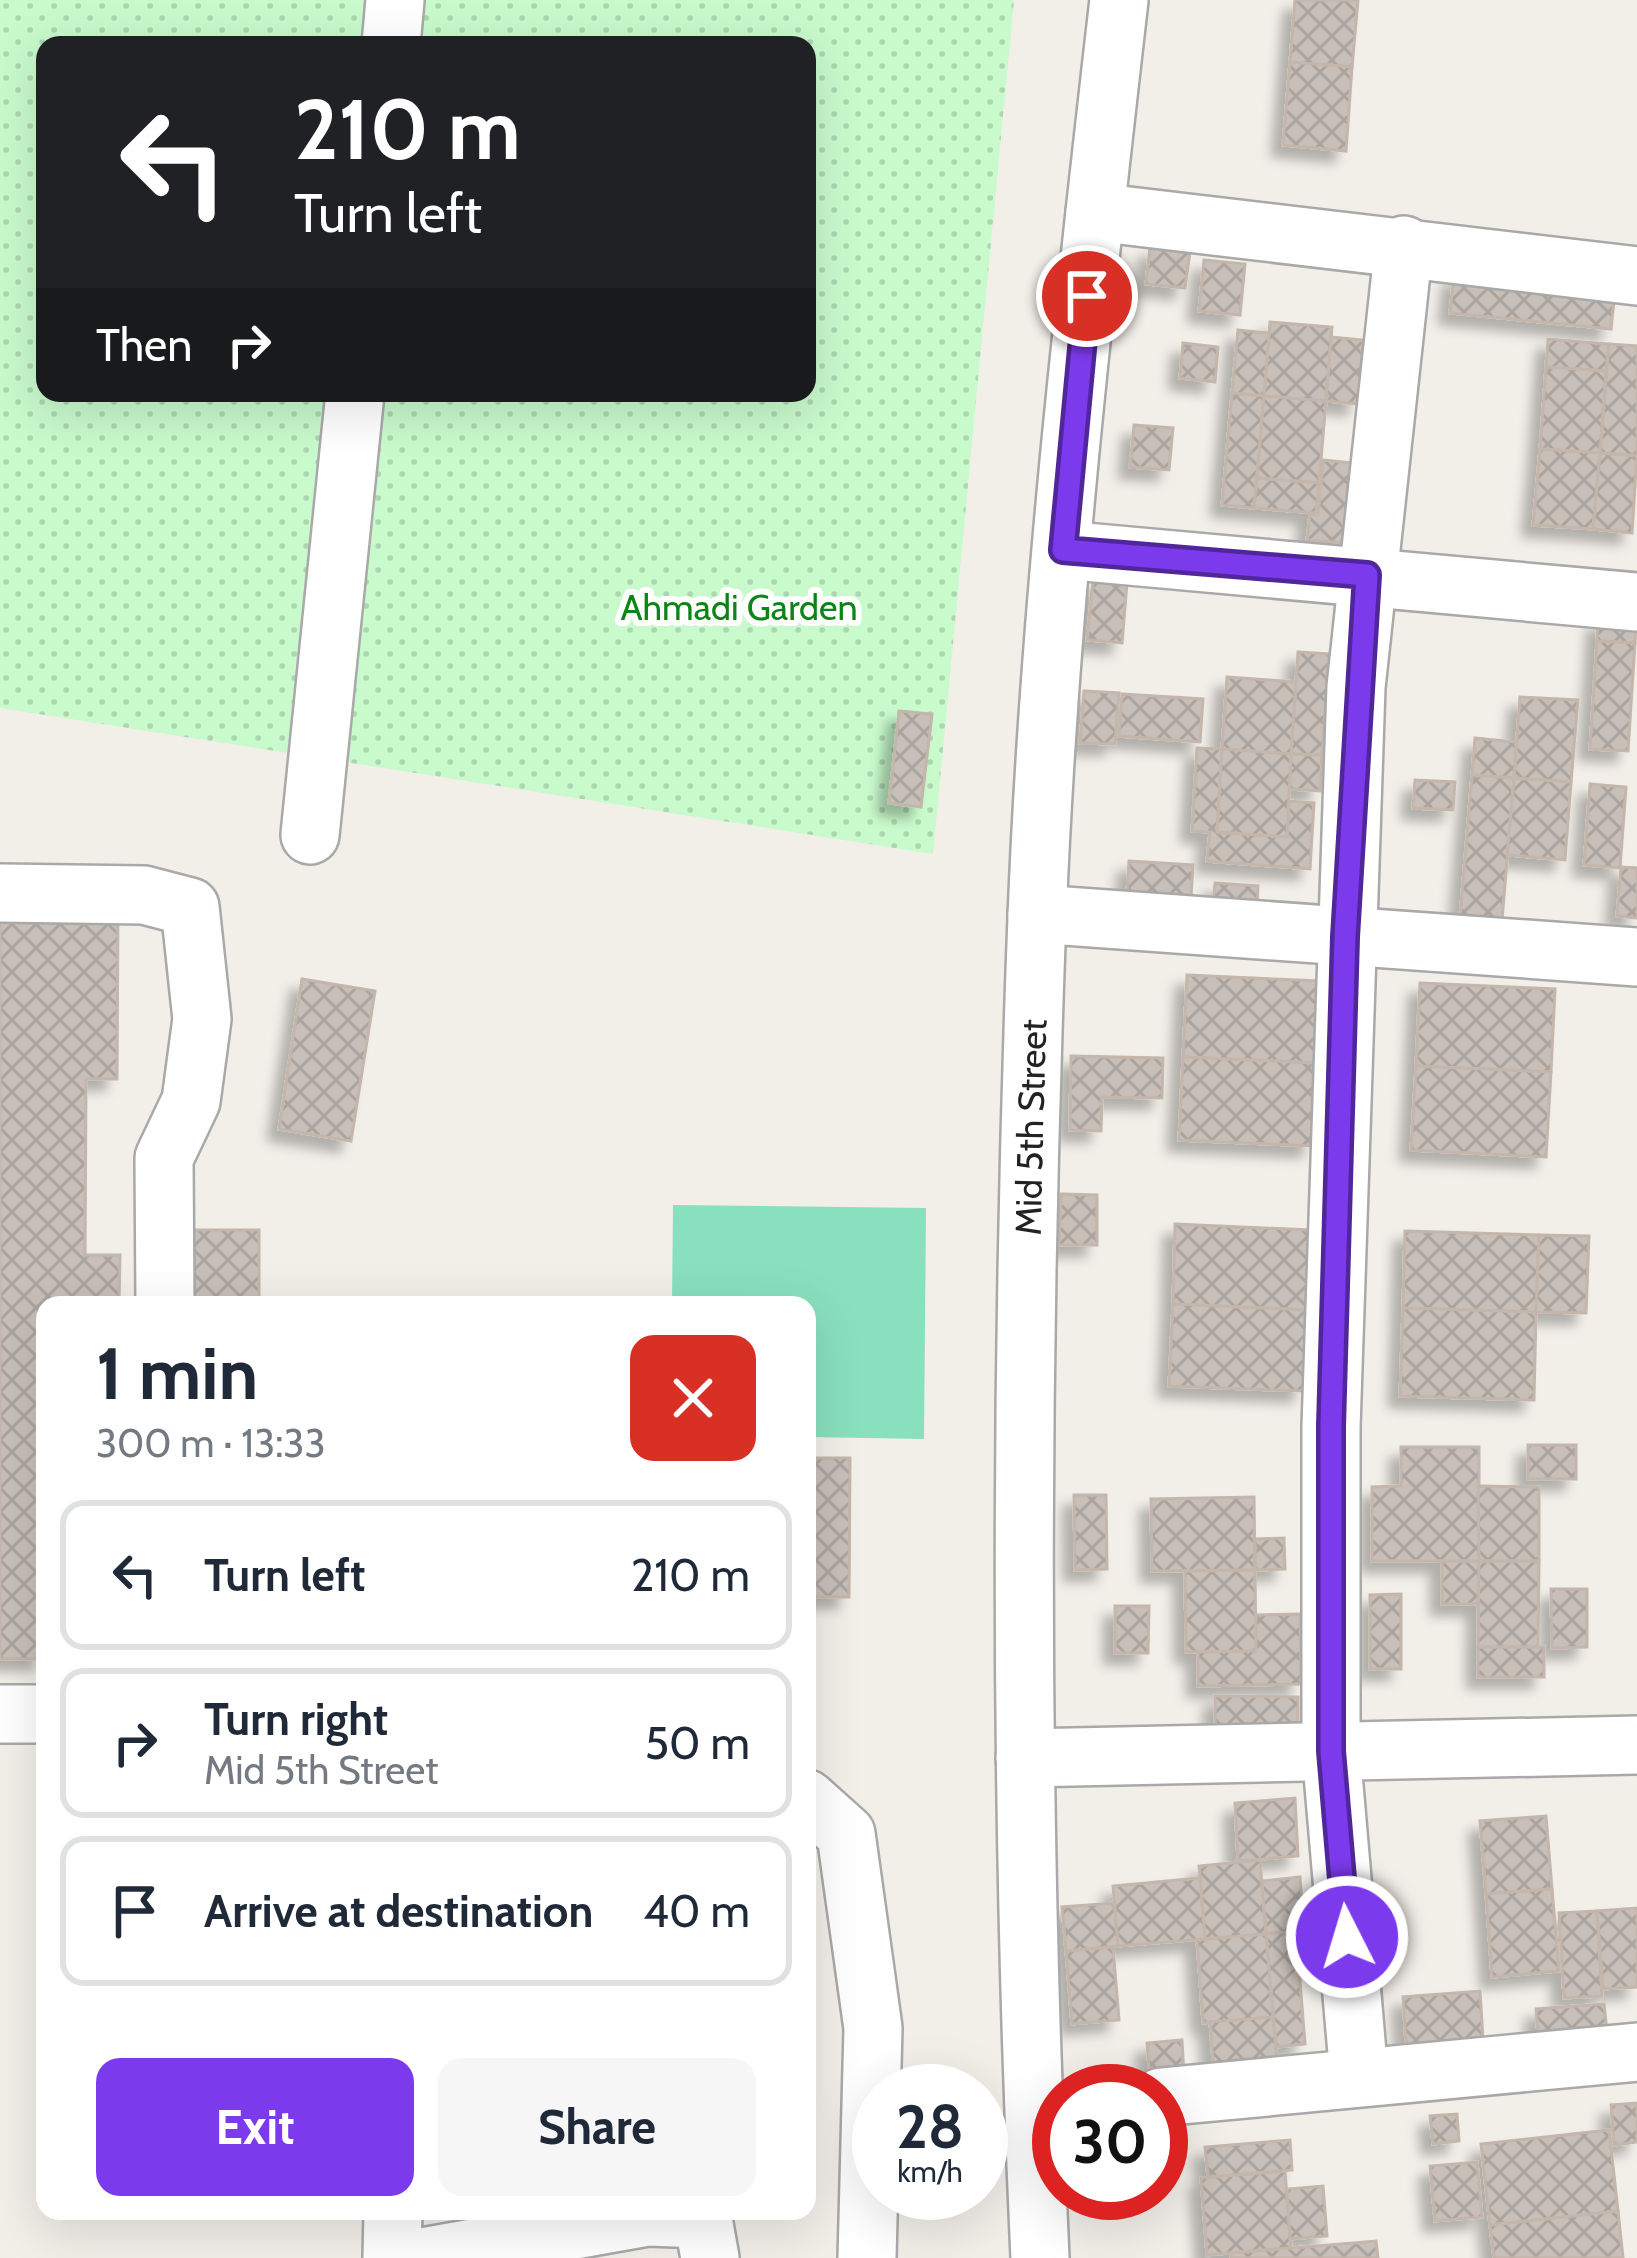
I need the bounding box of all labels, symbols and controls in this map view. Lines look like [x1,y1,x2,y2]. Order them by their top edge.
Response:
text: 210 m [294,78,521,180]
icon: left [96,84,252,240]
text: Turn left [294,180,482,246]
pin [1036,245,1138,347]
icon: arrive [1054,263,1120,329]
icon: right [216,312,282,378]
text: Then [96,318,192,372]
park label: Ahmadi Garden [620,585,858,629]
street label: Mid 5th Street [1006,1018,1055,1236]
text: 1 min [96,1330,258,1417]
button: close [630,1335,756,1461]
text: 300 m · 13:33 [96,1419,325,1467]
icon: left [102,1542,168,1608]
text: Turn left [204,1548,366,1602]
text: 210 m [631,1548,750,1602]
text: Turn right [204,1692,388,1746]
icon: right [102,1710,168,1776]
text: 50 m [645,1716,750,1770]
text: Mid 5th Street [204,1746,438,1794]
position arrow [1284,1874,1410,2000]
icon: arrive [102,1878,168,1944]
text: Arrive at destination [204,1884,593,1938]
text: 40 m [643,1884,750,1938]
button: Exit [96,2058,414,2196]
button: Share [438,2058,756,2196]
speed limit sign: 30 [1032,2064,1188,2220]
text: 28 [896,2090,964,2163]
text: km/h [897,2153,963,2190]

